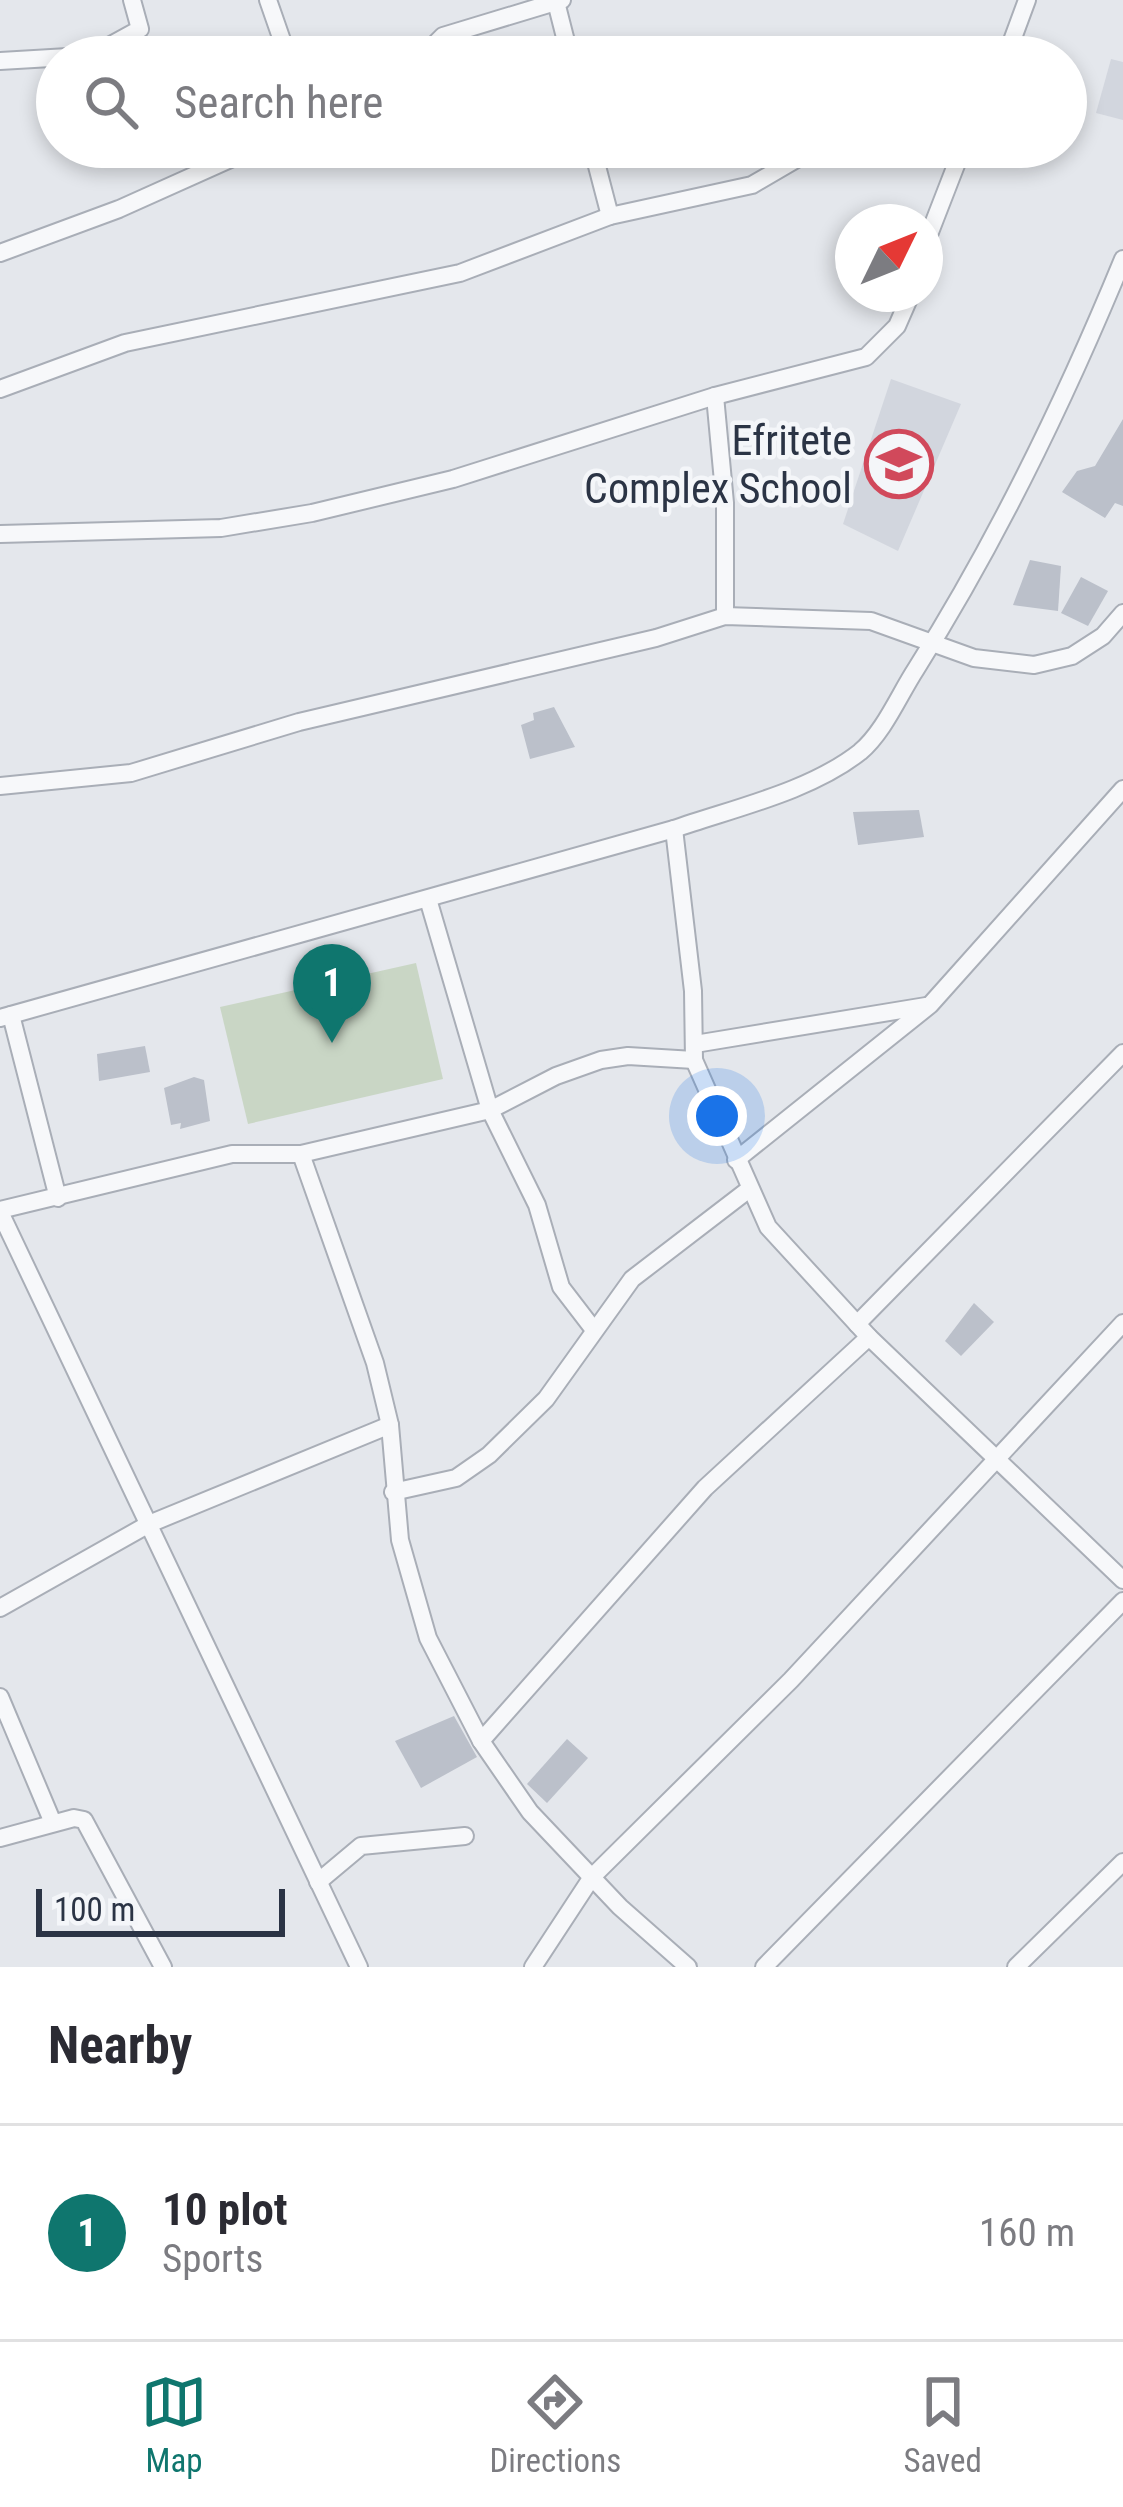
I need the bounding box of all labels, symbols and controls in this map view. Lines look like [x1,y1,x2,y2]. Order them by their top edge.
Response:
search box [36,36,1087,168]
icon: search [78,69,144,135]
text: Search here [174,76,383,129]
north arrow [835,204,943,312]
place label: Efritete Complex School [584,416,852,513]
school or university icon: Efritete Complex School [864,429,934,499]
pin: 1 [293,944,371,1043]
your location [687,1086,747,1146]
scale bar [36,1883,285,1936]
text: 100 m [54,1890,135,1929]
text: Nearby [48,2016,192,2075]
text: 10 plot [162,2183,288,2236]
text: 1 [77,2210,97,2256]
text: 160 m [979,2210,1075,2256]
text: Sports [162,2236,263,2282]
tab: Map [141,2369,207,2480]
tab: Directions [489,2369,621,2480]
tab: Saved [903,2369,982,2480]

